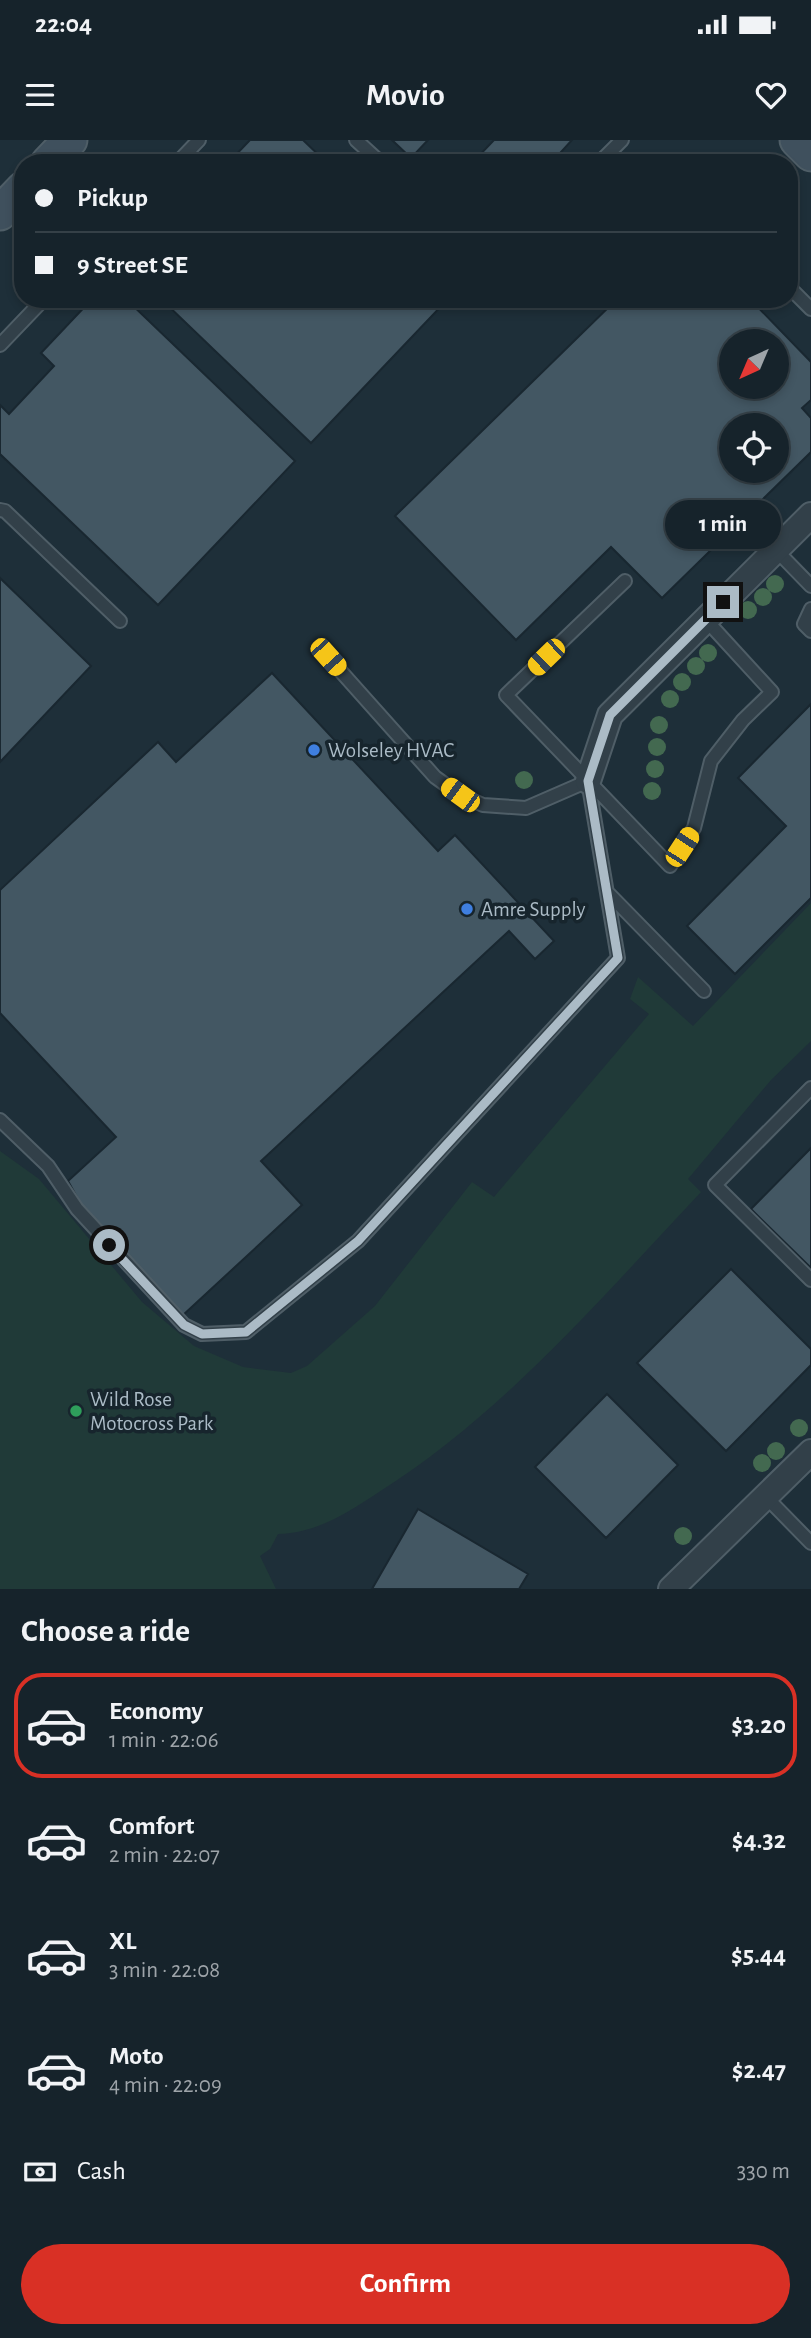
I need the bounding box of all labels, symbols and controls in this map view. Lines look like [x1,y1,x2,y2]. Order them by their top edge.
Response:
text: 22:04 [35,11,92,37]
icon: menu [21,76,59,114]
icon: heart [752,76,790,114]
text: Movio [366,79,445,111]
text: Pickup [77,185,148,211]
text: 9 Street SE [77,252,188,278]
north arrow [719,329,789,399]
map controls [719,329,789,483]
button: locate [719,413,789,483]
callout: 1 min [665,500,781,550]
text: 1 min [699,513,747,536]
route end [707,586,739,618]
car [307,634,350,680]
car [524,635,569,679]
place label: Wolseley HVAC [328,740,454,761]
marker: Wolseley HVAC [306,742,322,758]
car [437,774,484,816]
car [662,824,703,870]
place label: Amre Supply [481,899,586,920]
marker: Amre Supply [459,901,475,917]
route start [93,1229,125,1261]
place label: Wild Rose Motocross Park [90,1389,214,1434]
marker: Wild Rose Motocross Park [68,1403,84,1419]
text: Choose a ride [21,1615,190,1647]
icon: car [25,1694,88,1757]
text: Economy [109,1698,203,1724]
text: $3.20 [731,1712,786,1738]
text: 1 min · 22:06 [109,1729,219,1752]
icon: car [25,1809,88,1872]
text: Comfort [109,1813,194,1839]
text: $4.32 [732,1827,786,1853]
text: 2 min · 22:07 [109,1844,220,1867]
icon: car [25,1924,88,1987]
text: XL [109,1928,136,1954]
text: $5.44 [731,1942,786,1968]
text: 3 min · 22:08 [109,1959,220,1982]
icon: car [25,2039,88,2102]
text: Moto [109,2043,164,2069]
text: $2.47 [732,2057,786,2083]
text: 4 min · 22:09 [109,2074,222,2097]
icon: cash [21,2153,59,2191]
text: Cash [77,2158,126,2184]
text: 330 m [737,2160,790,2183]
button: Confirm [21,2244,790,2324]

